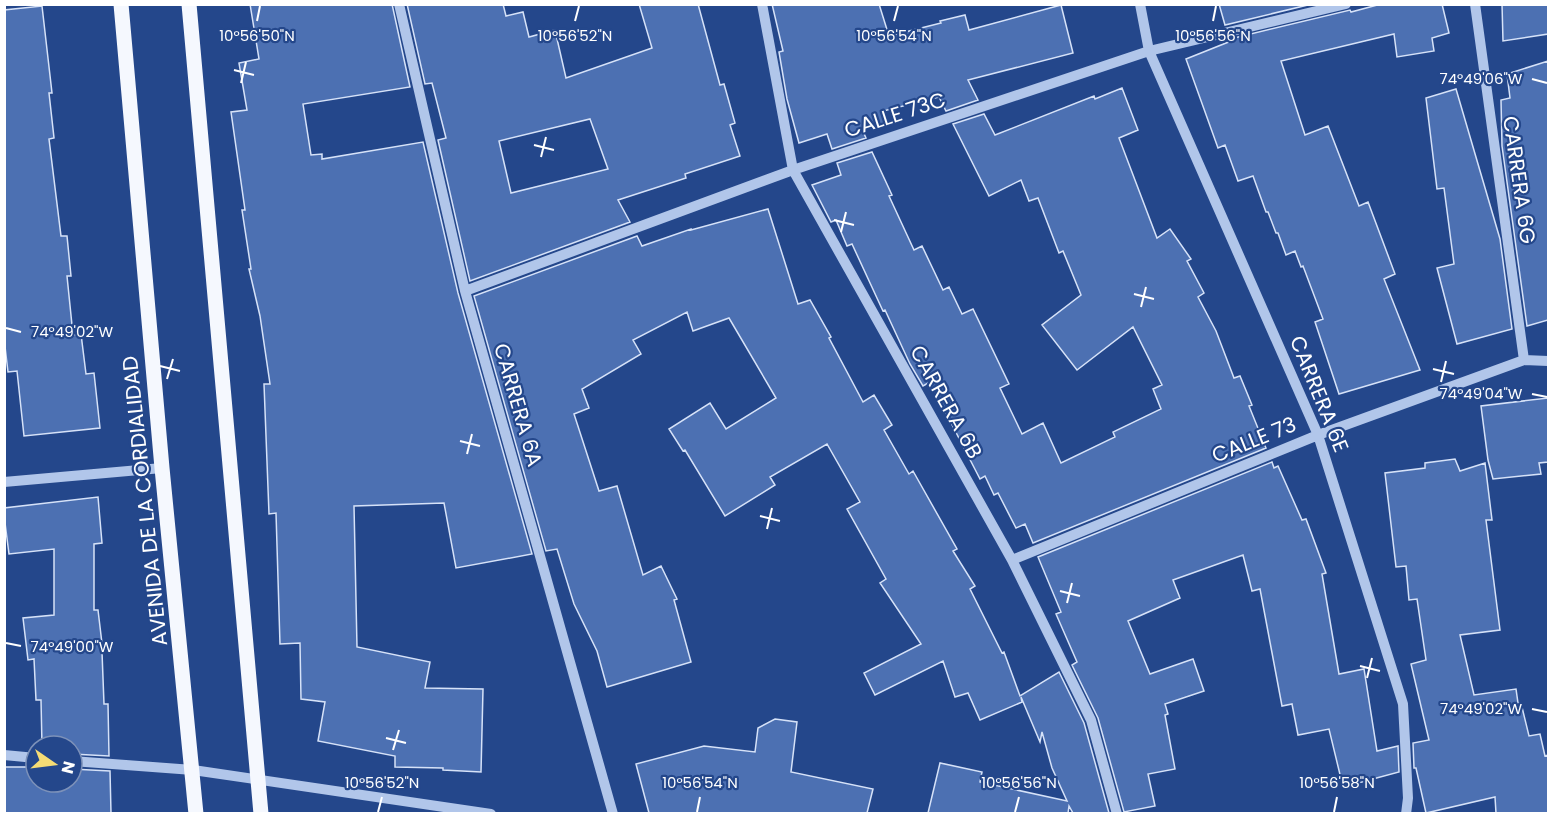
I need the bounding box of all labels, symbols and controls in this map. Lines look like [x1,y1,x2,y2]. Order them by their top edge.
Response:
text: 10°56'50"N [219,25,295,46]
text: 10°56'52"N [538,25,612,46]
text: 10°56'54"N [856,25,932,46]
text: 10°56'56"N [1175,25,1251,46]
text: 74°49'06"W [1439,68,1523,89]
street label: CALLE 73C [840,85,949,145]
street label: CARRERA 6G [1496,114,1543,246]
text: 74°49'02"W [31,321,113,342]
street label: CARRERA 6E [1283,331,1356,456]
street label: CARRERA 6A [487,340,550,470]
street label: CARRERA 6B [903,340,990,464]
street label: AVENIDA DE LA CORDIALIDAD [115,355,174,648]
text: 74°49'04"W [1440,383,1523,404]
street label: CALLE 73 [1207,409,1300,470]
text: 74°49'00"W [31,636,114,657]
text: 74°49'02"W [1440,698,1522,719]
north arrow [24,734,84,794]
text: N [55,759,81,776]
text: 10°56'52"N [345,772,419,793]
text: 10°56'54"N [662,772,738,793]
text: 10°56'56"N [981,772,1057,793]
text: 10°56'58"N [1299,772,1375,793]

